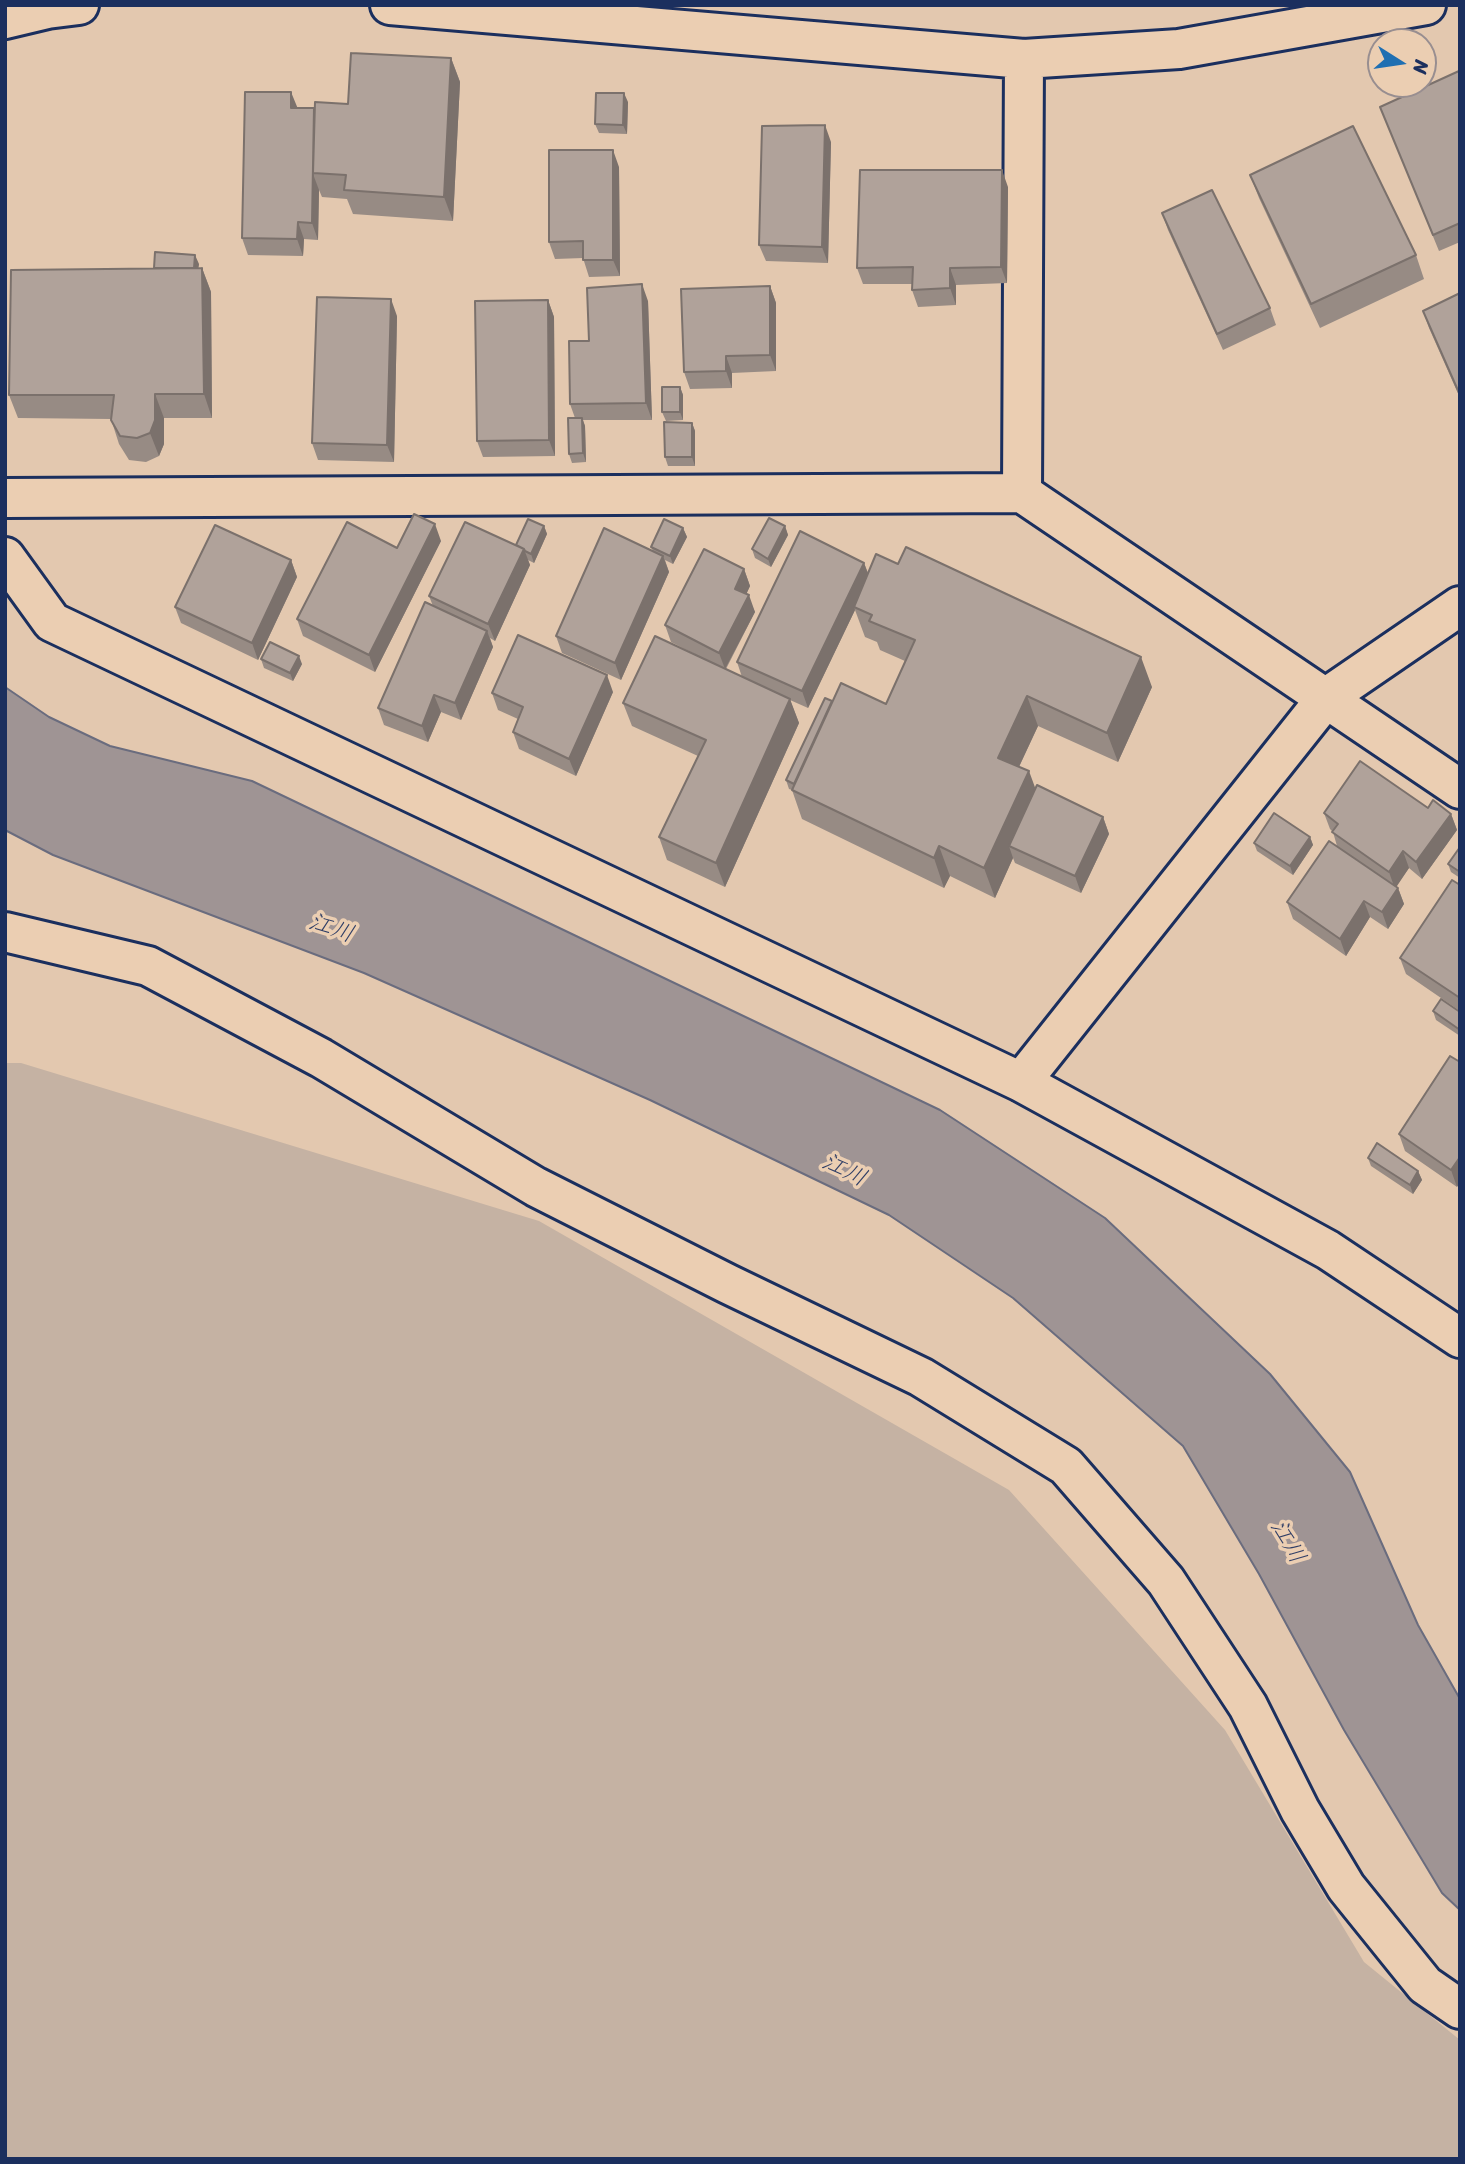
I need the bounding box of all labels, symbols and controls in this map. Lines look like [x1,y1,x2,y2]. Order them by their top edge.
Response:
north arrow [1367,28,1437,98]
text: N [1404,57,1439,77]
water label: 江川 [305,908,357,950]
water label: 江川 [817,1149,871,1193]
water label: 江川 [1264,1515,1310,1569]

